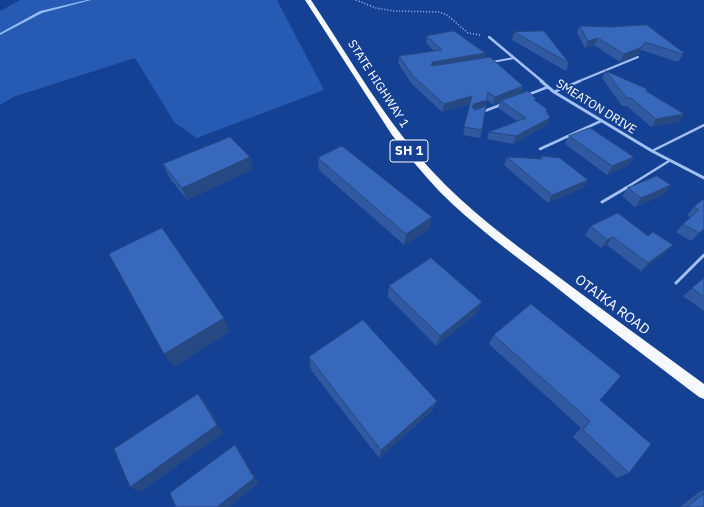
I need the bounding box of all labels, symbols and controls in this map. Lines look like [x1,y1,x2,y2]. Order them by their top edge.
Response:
street label: STATE HIGHWAY 1 [344,38,412,130]
street label: SMEATON DRIVE [553,77,639,137]
road number: SH 1 [390,140,428,162]
street label: OTAIKA ROAD [571,271,653,339]

